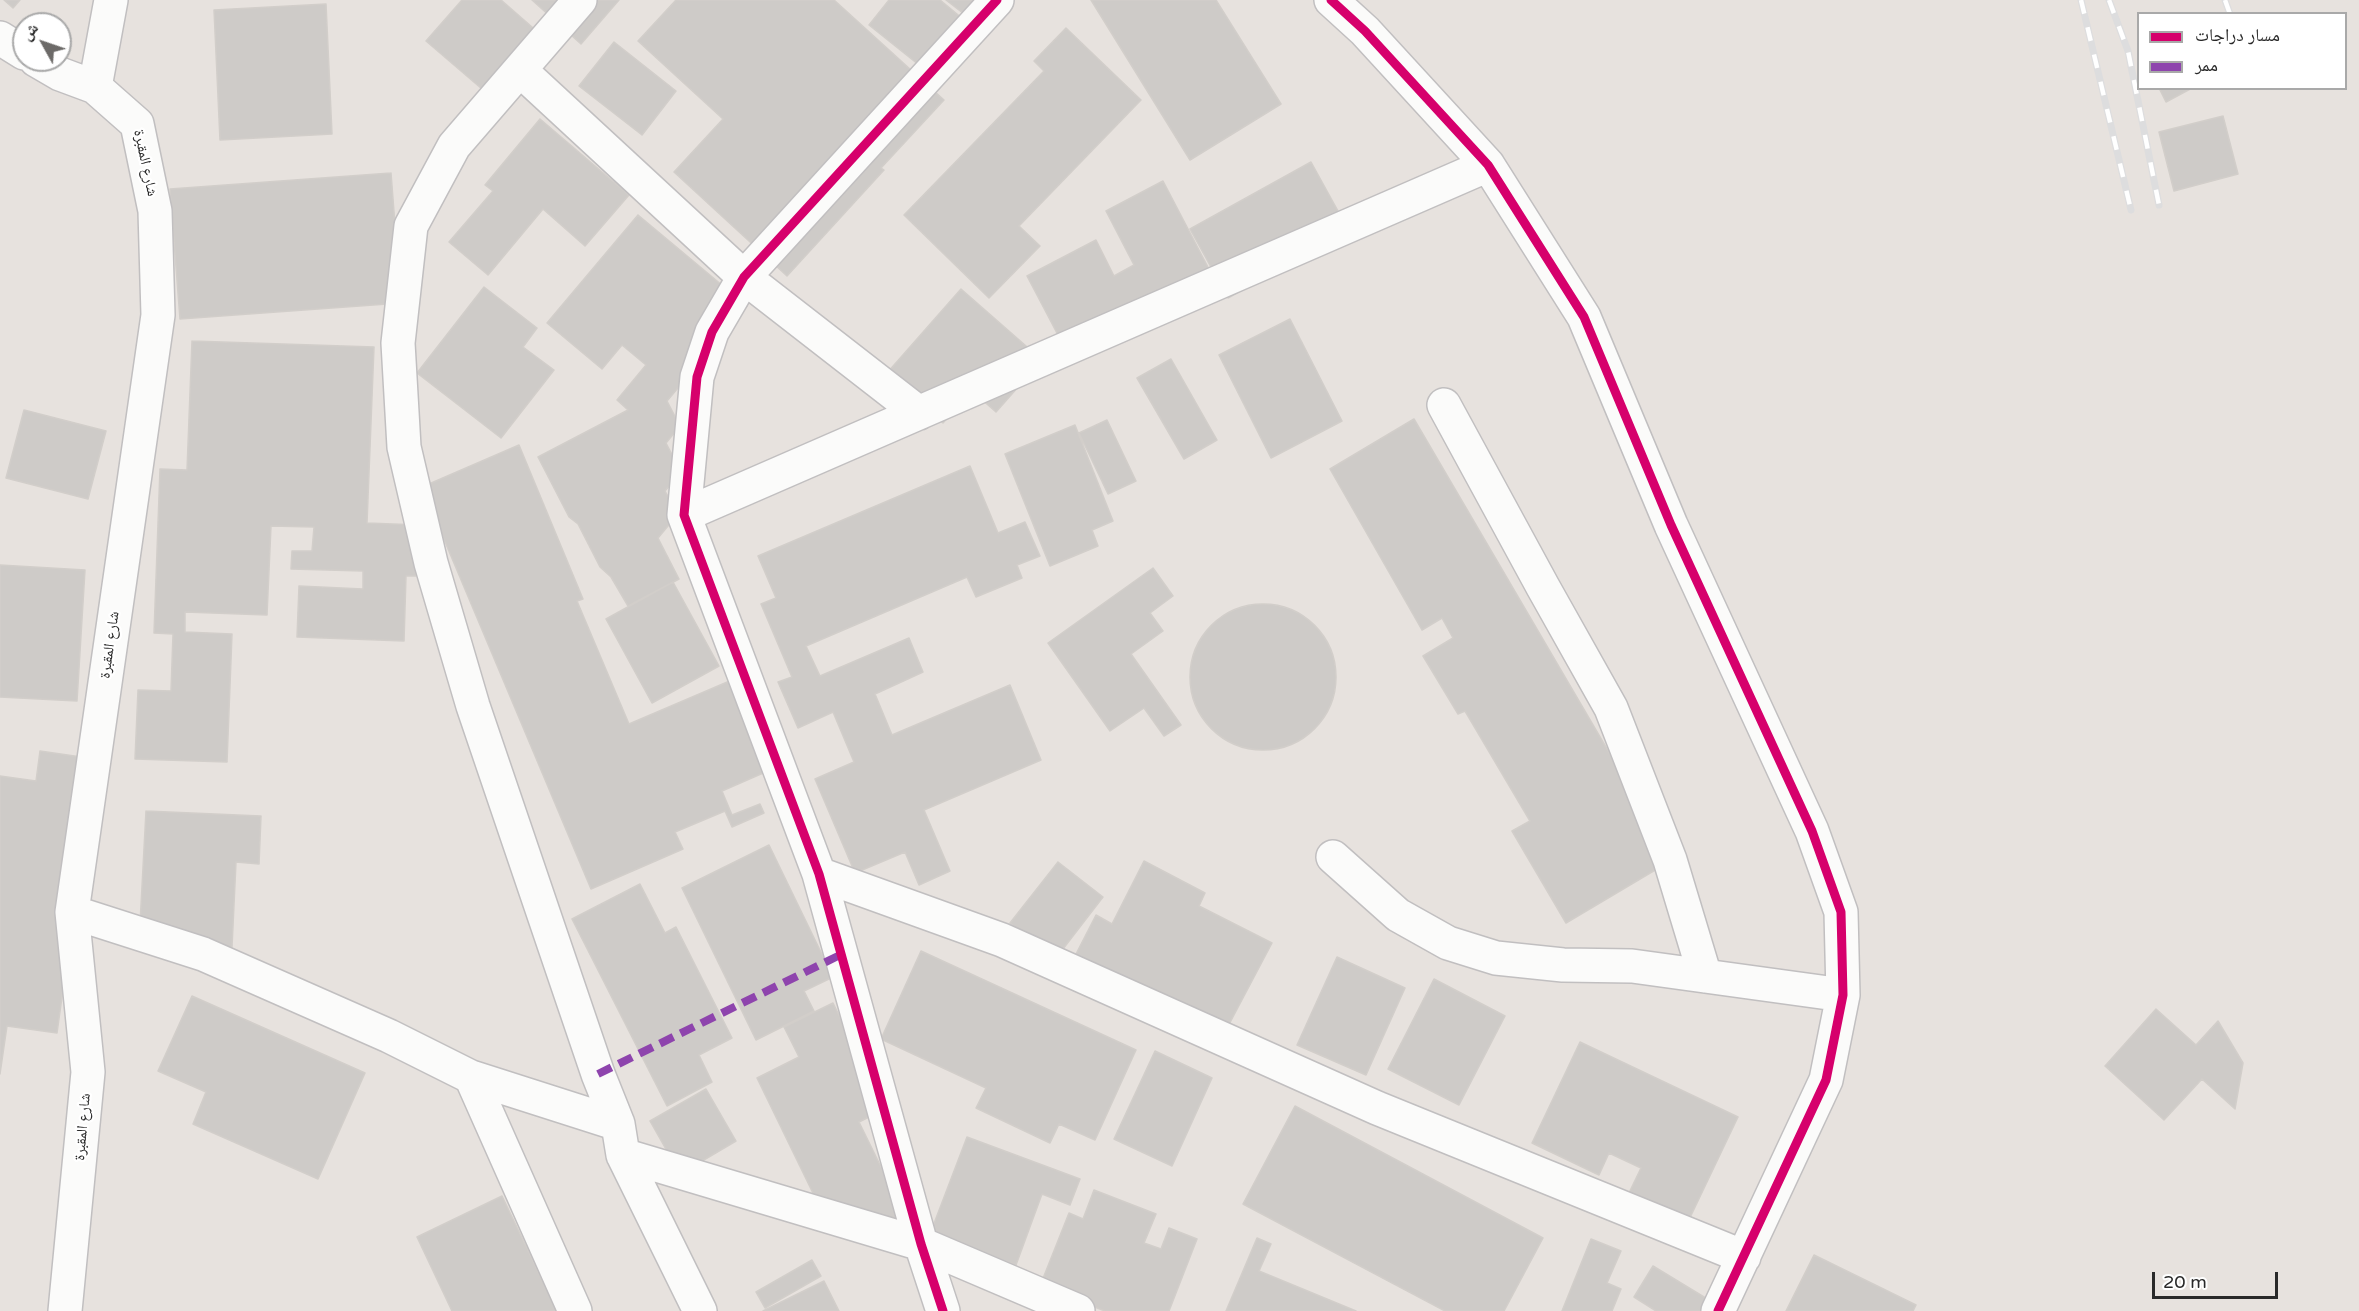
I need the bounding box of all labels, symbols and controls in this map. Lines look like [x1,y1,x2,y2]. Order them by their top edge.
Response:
north arrow [12,12,72,72]
legend [2137,12,2347,90]
text: ش [17,19,43,45]
text: مسار دراجات [2195,24,2280,46]
text: ممر [2195,54,2218,76]
street label: شارع المقبرة [129,128,161,198]
street label: شارع المقبرة [96,610,124,680]
street label: شارع المقبرة [71,1092,95,1162]
scale bar [2155,1260,2281,1298]
text: 20 m [2163,1271,2207,1293]

